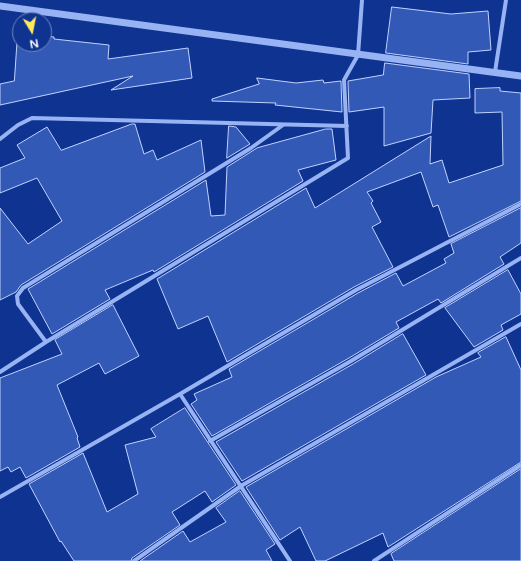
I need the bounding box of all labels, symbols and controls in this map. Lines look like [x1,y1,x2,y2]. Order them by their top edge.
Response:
north arrow [12,12,52,52]
text: N [29,36,39,50]

